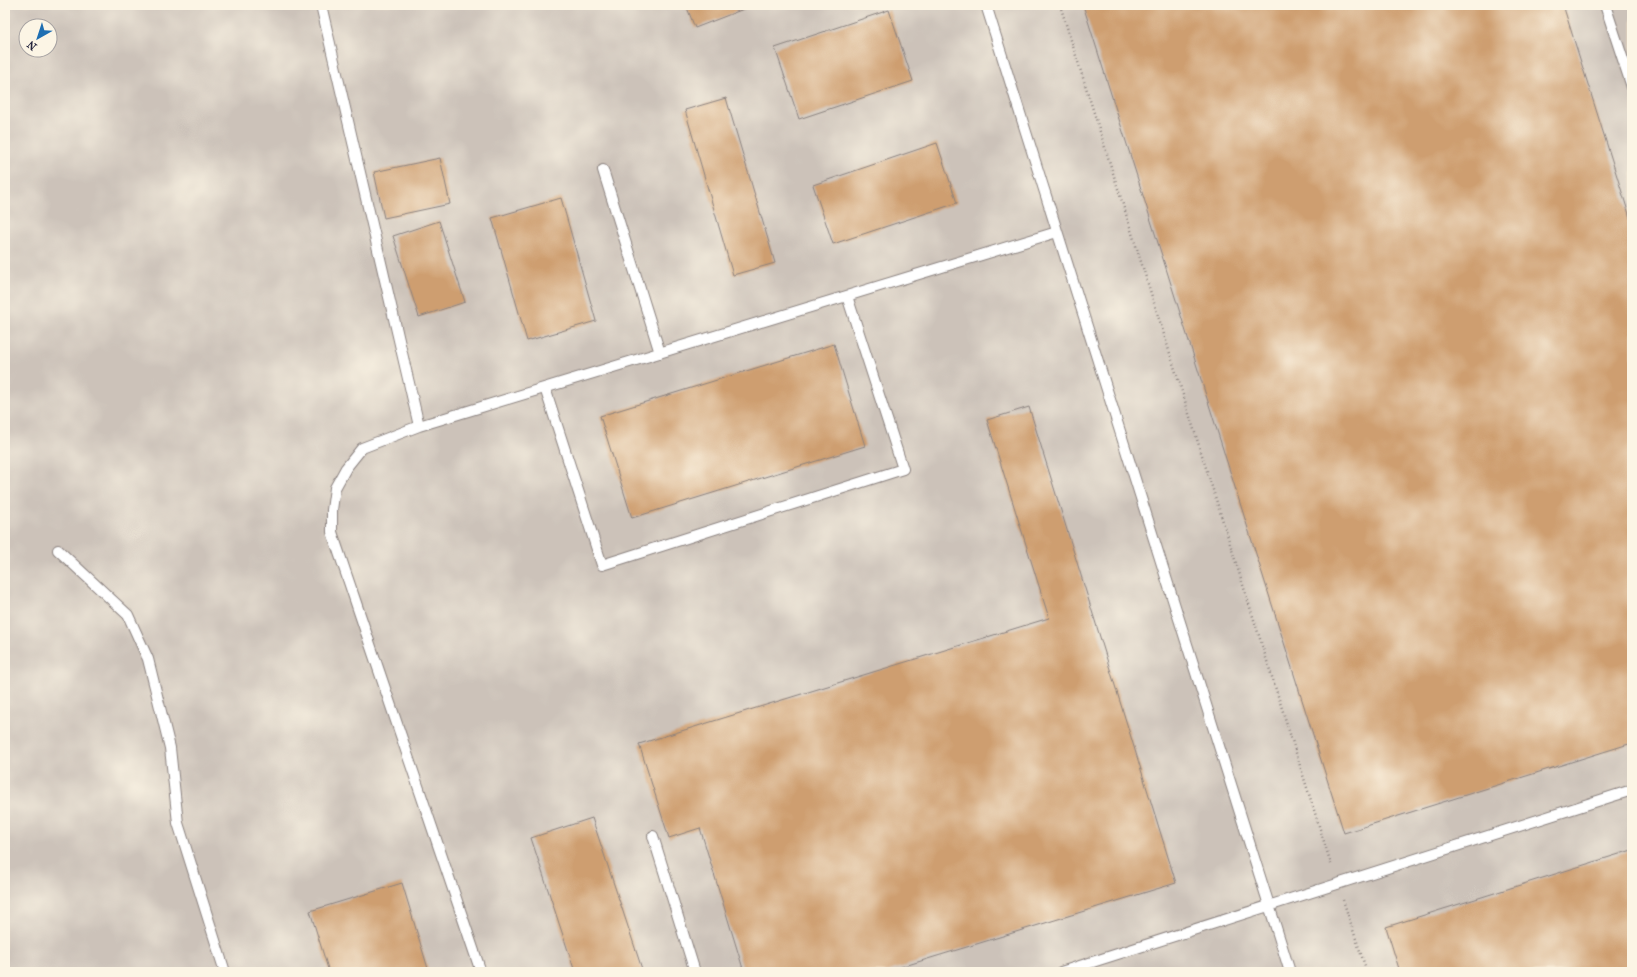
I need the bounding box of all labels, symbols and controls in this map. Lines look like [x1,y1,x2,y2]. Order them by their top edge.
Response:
north arrow [18,18,58,58]
text: N [24,37,39,53]

